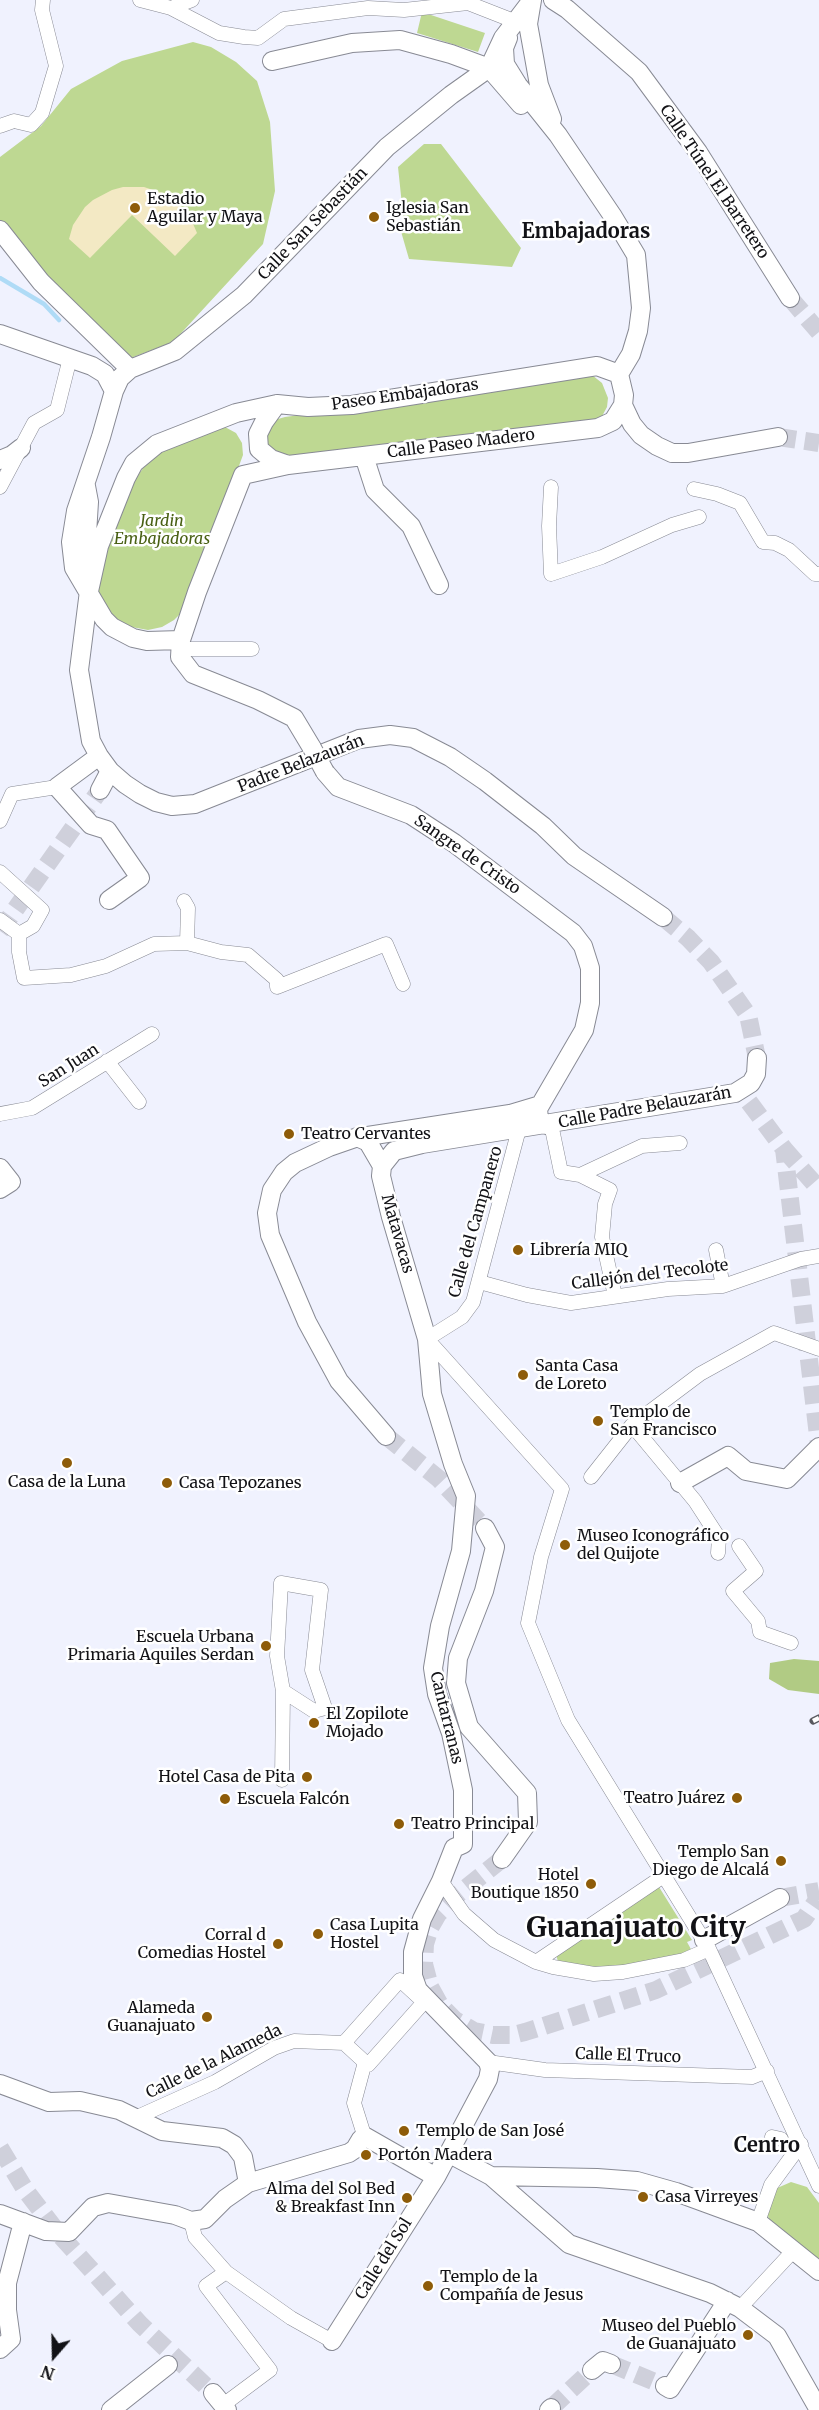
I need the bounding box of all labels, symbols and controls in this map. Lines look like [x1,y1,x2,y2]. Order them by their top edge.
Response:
street label: Calle Túnel El Barretero [655,101,773,263]
street label: Calle San Sebastián [254,164,372,284]
place label: Estadio Aguilar y Maya [147,189,263,227]
place label: Iglesia San Sebastián [386,198,469,236]
marker: Estadio Aguilar y Maya [128,201,142,215]
marker: Iglesia San Sebastián [367,210,381,224]
district label: Embajadoras [522,220,650,244]
street label: Paseo Embajadoras [330,375,480,415]
street label: Calle Paseo Madero [386,425,536,463]
park label: Jardin Embajadoras [114,511,210,549]
street label: Padre Belazaurán [235,731,367,797]
street label: Sangre de Cristo [410,811,524,899]
street label: San Juan [35,1040,103,1092]
street label: Calle Padre Belauzarán [557,1083,733,1133]
place label: Teatro Cervantes [301,1124,431,1144]
marker: Teatro Cervantes [282,1127,296,1141]
street label: Calle del Campanero [445,1144,507,1300]
street label: Matavacas [377,1192,417,1276]
place label: Librería MIQ [530,1240,627,1260]
marker: Librería MIQ [511,1243,525,1257]
street label: Callejón del Tecolote [571,1256,729,1294]
place label: Santa Casa de Loreto [535,1356,618,1394]
marker: Santa Casa de Loreto [516,1368,530,1382]
place label: Templo de San Francisco [610,1402,717,1440]
marker: Templo de San Francisco [591,1414,605,1428]
marker: Casa de la Luna [60,1456,74,1470]
place label: Casa de la Luna [8,1472,126,1492]
place label: Casa Tepozanes [179,1473,302,1493]
marker: Casa Tepozanes [160,1476,174,1490]
place label: Museo Iconográfico del Quijote [577,1526,729,1564]
marker: Museo Iconográfico del Quijote [558,1538,572,1552]
place label: Escuela Urbana Primaria Aquiles Serdan [68,1627,254,1665]
marker: Escuela Urbana Primaria Aquiles Serdan [259,1639,273,1653]
street label: Cantarranas [425,1670,467,1766]
place label: El Zopilote Mojado [326,1704,408,1742]
marker: El Zopilote Mojado [307,1716,321,1730]
place label: Hotel Casa de Pita [158,1767,295,1787]
marker: Hotel Casa de Pita [300,1770,314,1784]
place label: Teatro Juárez [624,1788,725,1808]
place label: Escuela Falcón [237,1789,350,1809]
marker: Teatro Juárez [730,1791,744,1805]
marker: Escuela Falcón [218,1792,232,1806]
place label: Teatro Principal [411,1814,535,1834]
marker: Teatro Principal [392,1817,406,1831]
place label: Templo San Diego de Alcalá [652,1842,769,1880]
marker: Templo San Diego de Alcalá [774,1854,788,1868]
place label: Hotel Boutique 1850 [471,1865,579,1903]
marker: Hotel Boutique 1850 [584,1877,598,1891]
district label: Guanajuato City [526,1912,746,1946]
place label: Casa Lupita Hostel [330,1915,419,1953]
place label: Corral d Comedias Hostel [138,1925,266,1963]
marker: Casa Lupita Hostel [311,1927,325,1941]
marker: Corral d Comedias Hostel [271,1937,285,1951]
place label: Alameda Guanajuato [107,1998,195,2036]
marker: Alameda Guanajuato [200,2010,214,2024]
street label: Calle de la Alameda [143,2021,285,2103]
street label: Calle El Truco [575,2045,681,2067]
place label: Templo de San José [416,2121,564,2141]
marker: Templo de San José [397,2124,411,2138]
district label: Centro [734,2134,800,2158]
place label: Portón Madera [378,2145,492,2165]
marker: Portón Madera [359,2148,373,2162]
place label: Alma del Sol Bed & Breakfast Inn [266,2179,395,2217]
place label: Casa Virreyes [655,2187,758,2207]
marker: Casa Virreyes [636,2190,650,2204]
marker: Alma del Sol Bed & Breakfast Inn [400,2191,414,2205]
street label: Calle del Sol [351,2215,417,2303]
place label: Templo de la Compañía de Jesus [440,2267,583,2305]
marker: Templo de la Compañía de Jesus [421,2279,435,2293]
place label: Museo del Pueblo de Guanajuato [602,2316,736,2354]
north arrow [24,2326,84,2386]
marker: Museo del Pueblo de Guanajuato [741,2328,755,2342]
text: N [38,2361,57,2384]

